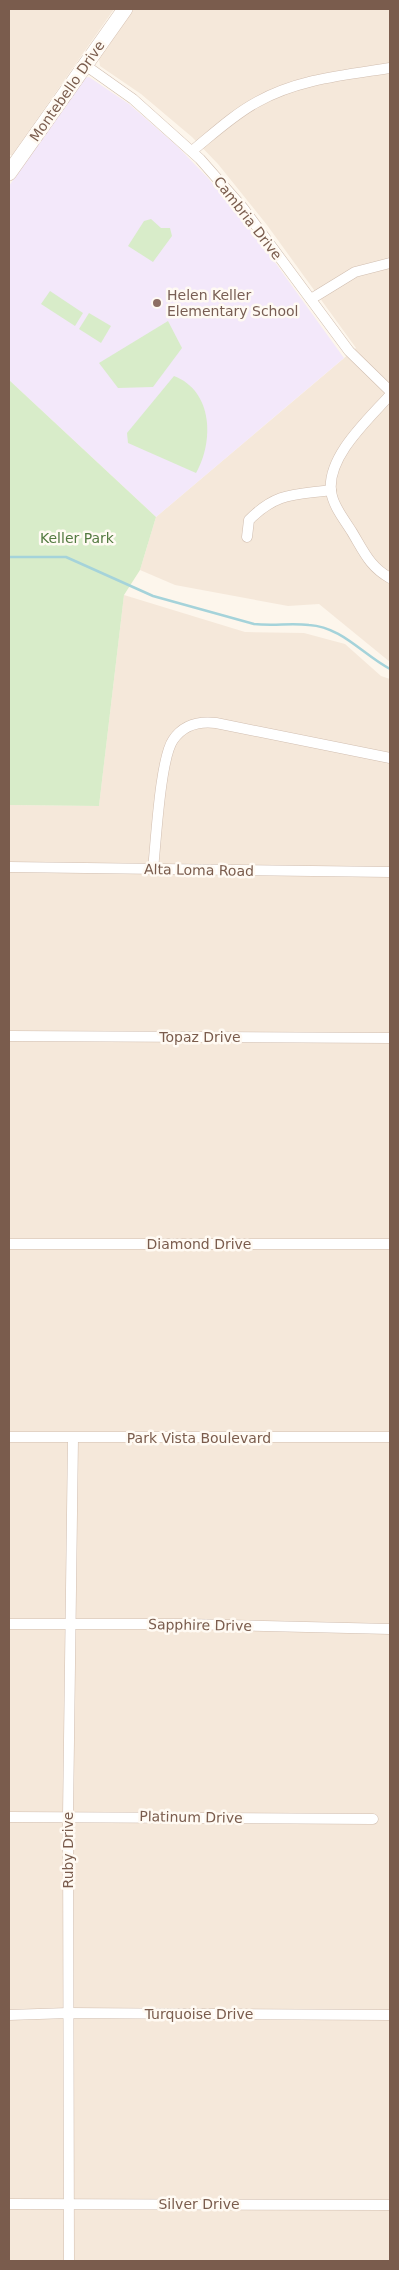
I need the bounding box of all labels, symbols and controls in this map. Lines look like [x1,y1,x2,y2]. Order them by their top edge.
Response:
street label: Montebello Drive [26,38,108,144]
street label: Cambria Drive [211,173,285,263]
place label: Helen Keller Elementary School [167,287,299,319]
marker: Helen Keller Elementary School [151,297,163,309]
park label: Keller Park [40,530,115,546]
street label: Alta Loma Road [144,861,254,879]
street label: Topaz Drive [158,1029,241,1045]
street label: Diamond Drive [147,1236,252,1252]
street label: Park Vista Boulevard [127,1430,271,1446]
street label: Sapphire Drive [148,1616,252,1634]
street label: Platinum Drive [139,1808,243,1826]
street label: Ruby Drive [60,1812,76,1888]
street label: Turquoise Drive [144,2006,253,2022]
street label: Silver Drive [158,2196,240,2212]

